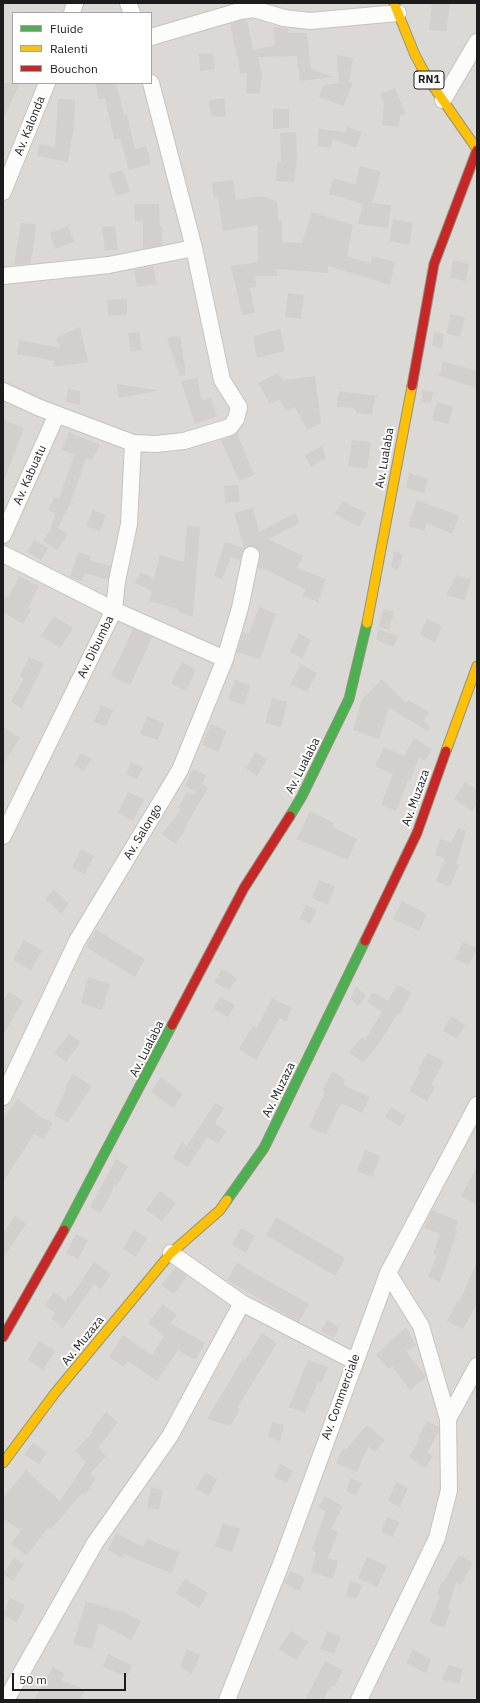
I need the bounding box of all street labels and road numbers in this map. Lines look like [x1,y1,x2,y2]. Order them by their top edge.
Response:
road number: RN1 [414,71,444,89]
street label: Av. Kalonda [12,94,48,158]
street label: Av. Lualaba [373,427,397,489]
street label: Av. Kabuatu [10,443,50,507]
street label: Av. Dibumba [75,613,117,681]
street label: Av. Lualaba [283,736,323,796]
street label: Av. Muzaza [399,768,433,828]
street label: Av. Salongo [121,802,165,862]
street label: Av. Lualaba [127,1019,167,1079]
street label: Av. Muzaza [260,1060,298,1120]
street label: Av. Muzaza [59,1313,107,1369]
street label: Av. Commerciale [319,1352,363,1442]

